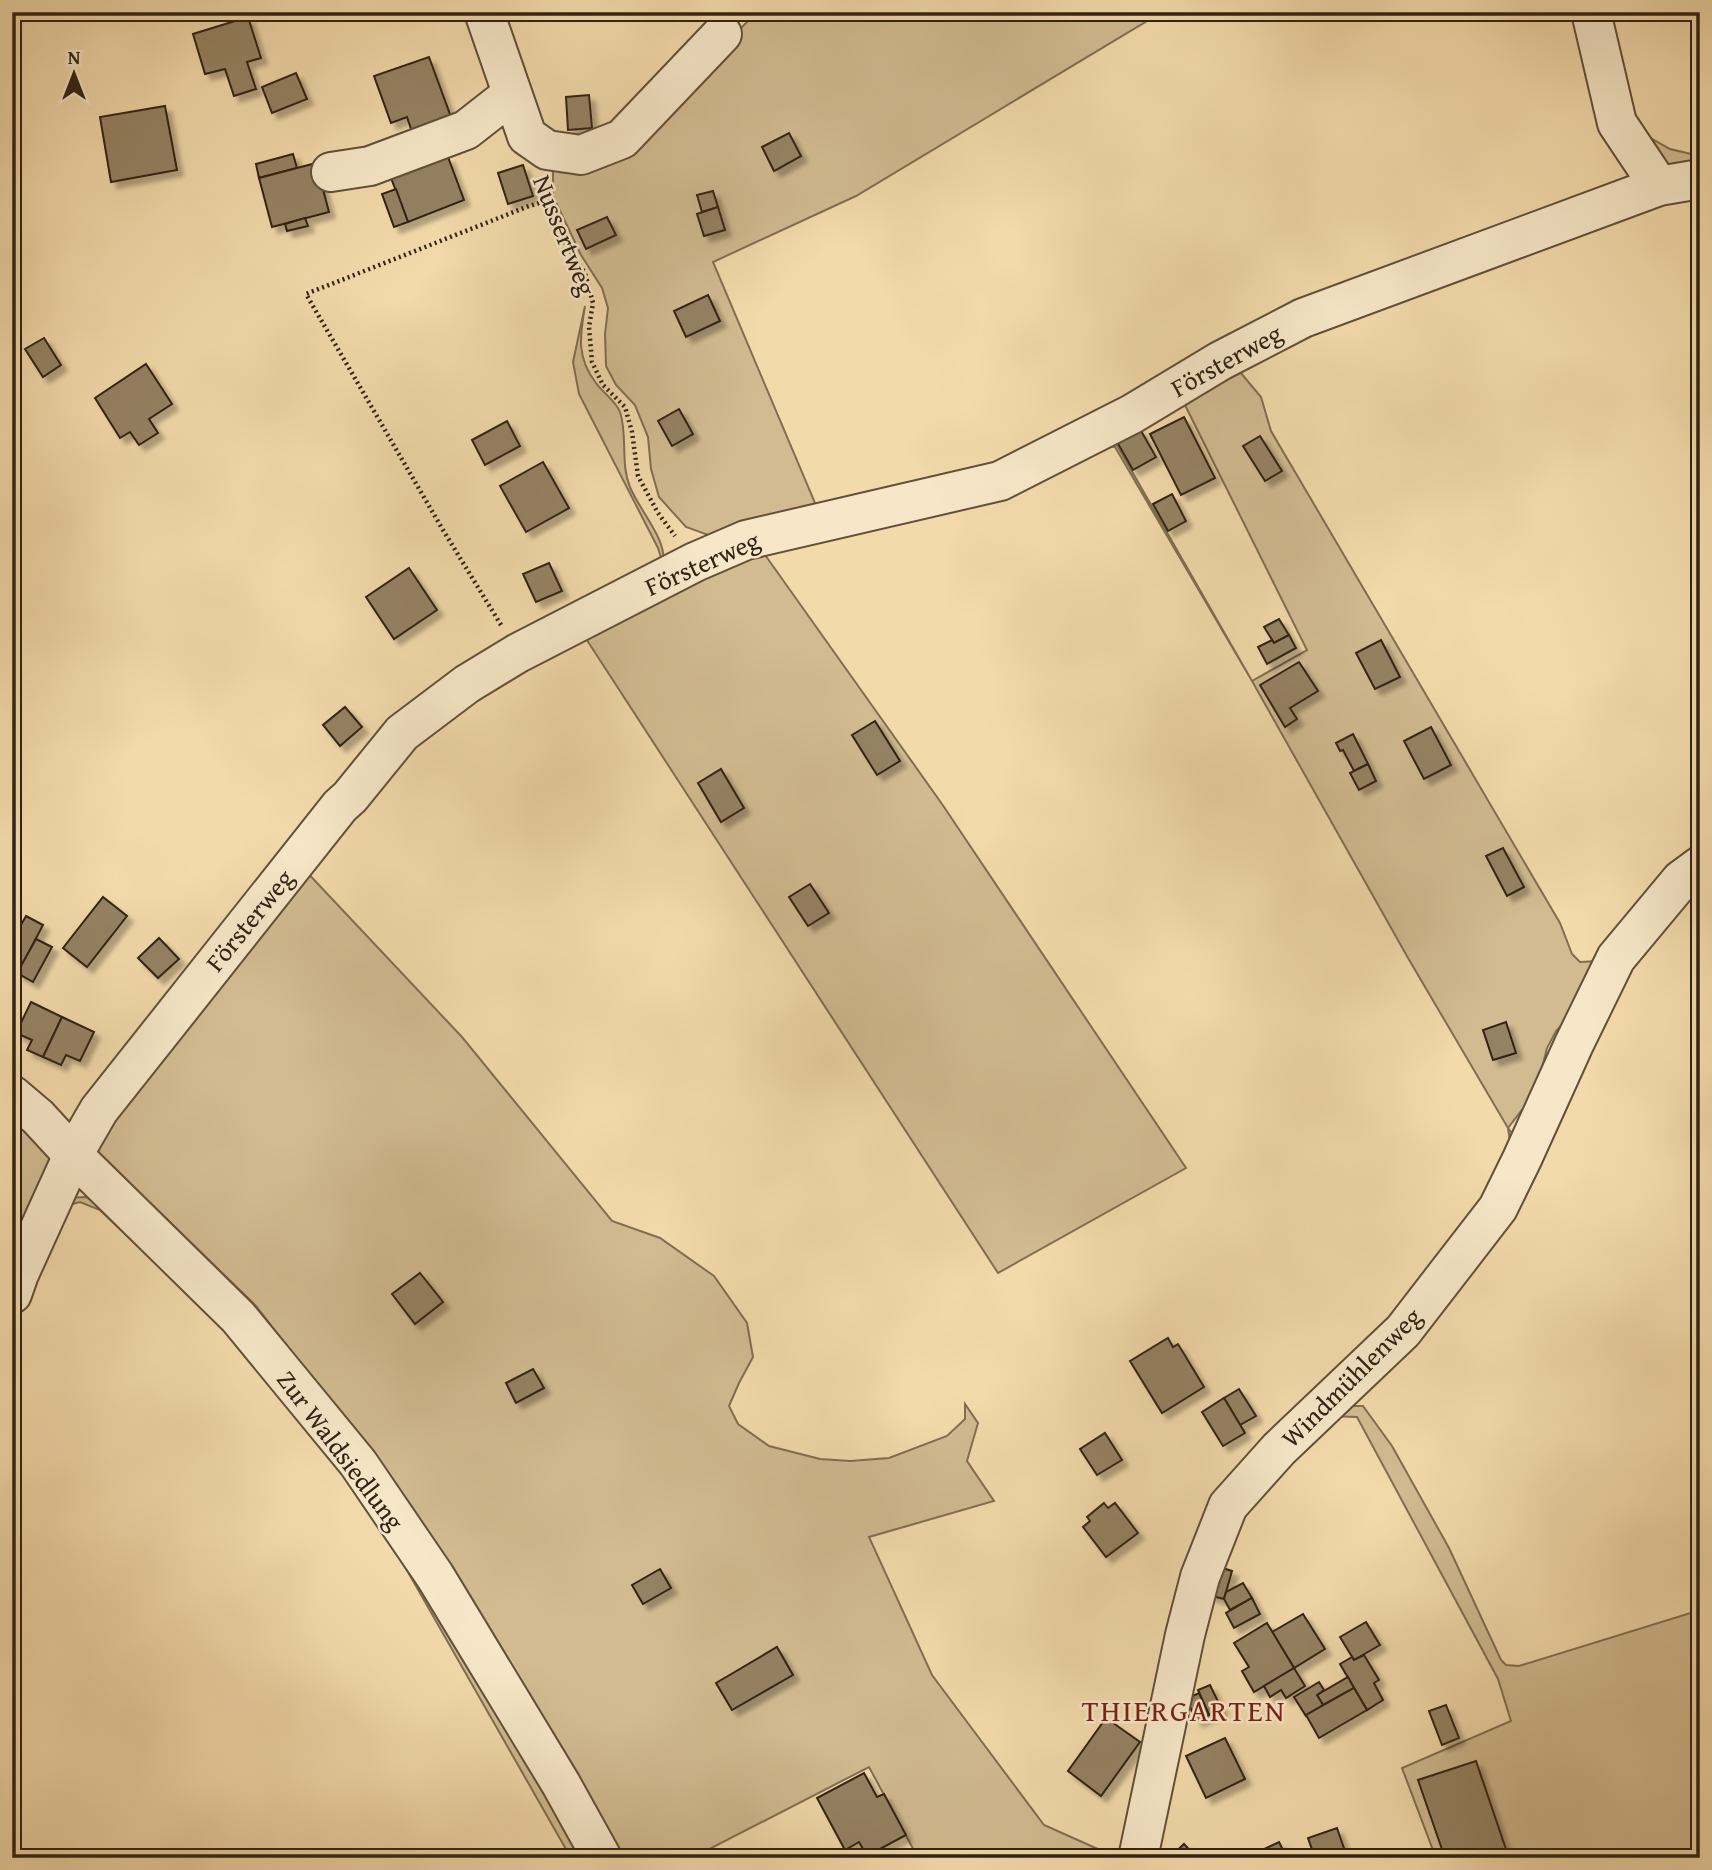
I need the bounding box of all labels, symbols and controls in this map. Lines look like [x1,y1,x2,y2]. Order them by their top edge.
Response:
north arrow [38,38,108,108]
text: N [68,43,81,71]
street label: Nussertweg [523,169,607,301]
street label: Försterweg [1163,313,1289,407]
street label: Försterweg [638,520,766,606]
street label: Försterweg [195,860,303,980]
street label: Windmühlenweg [1272,1298,1430,1456]
street label: Zur Waldsiedlung [268,1362,414,1538]
district label: THIERGARTEN [1082,1688,1286,1732]

